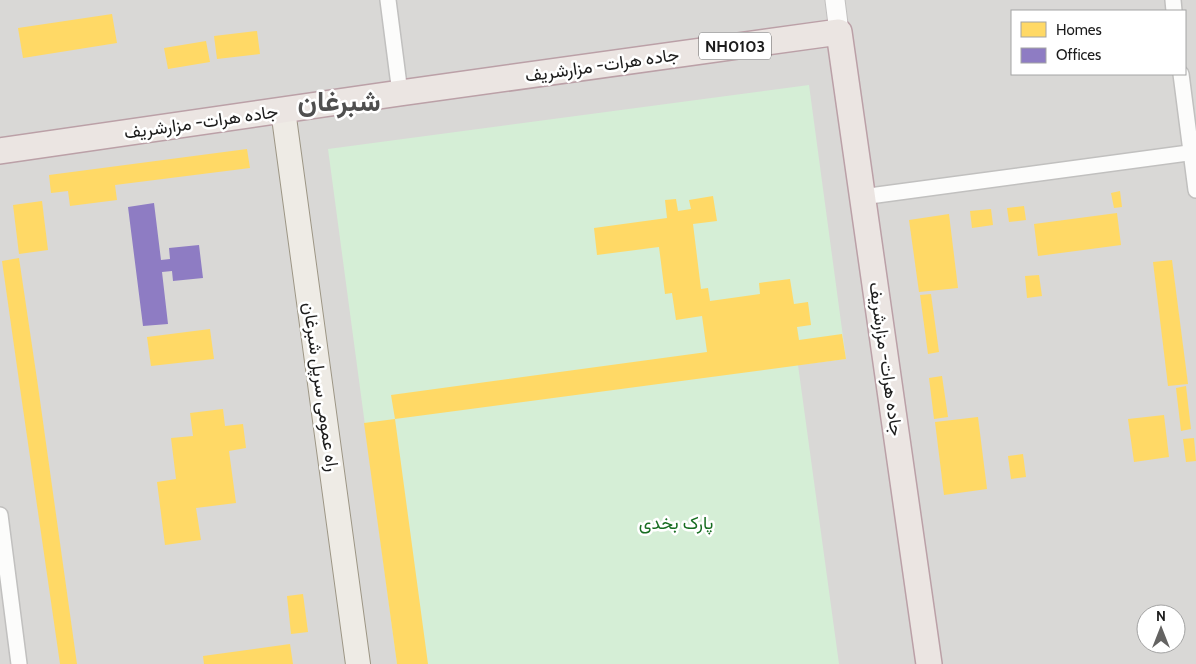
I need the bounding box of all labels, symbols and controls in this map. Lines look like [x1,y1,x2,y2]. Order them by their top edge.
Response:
legend [1011,10,1186,75]
text: Homes [1056,21,1102,39]
road number: NH0103 [699,32,771,59]
street label: جاده هرات- مزارشریف [524,43,680,87]
text: Offices [1056,46,1101,64]
district label: شبرغان [297,84,381,119]
street label: جاده هرات- مزارشریف [123,100,279,144]
street label: جاده هرات- مزارشریف [864,281,908,437]
street label: راه عمومی سرپل شبرغان [297,301,344,473]
park label: پارک بخدی [639,512,713,535]
north arrow [1136,604,1186,654]
text: N [1156,607,1166,625]

